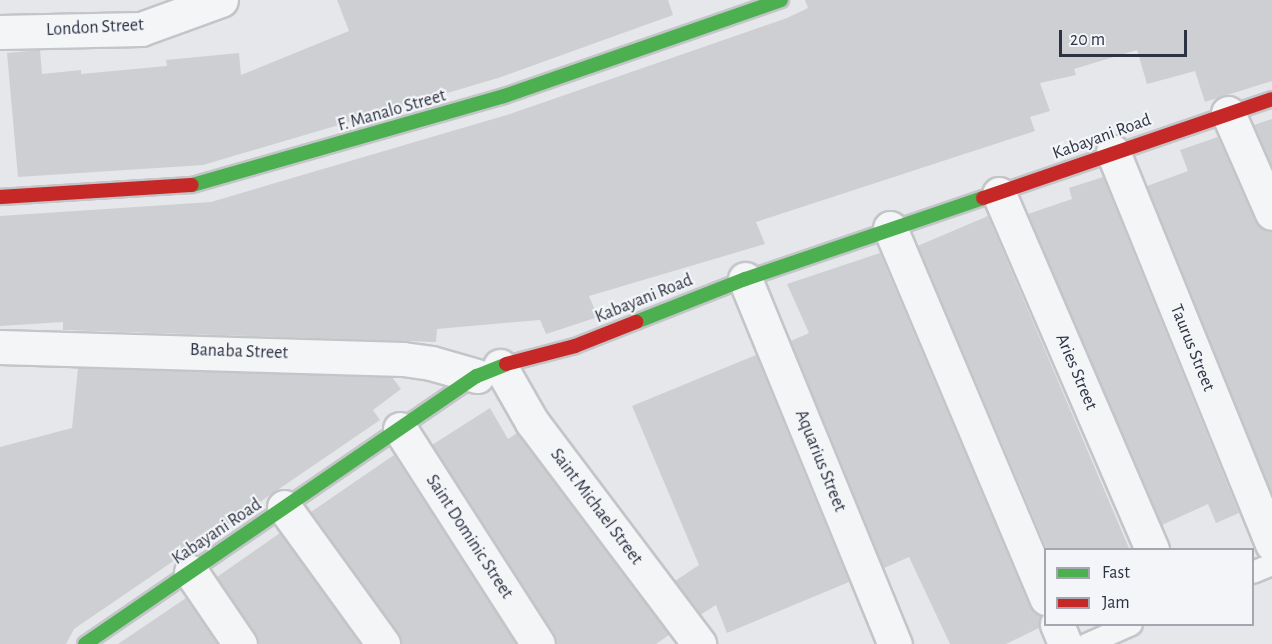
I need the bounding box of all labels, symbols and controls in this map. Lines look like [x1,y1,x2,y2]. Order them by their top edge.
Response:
street label: London Street [46,15,144,41]
scale bar [1062,18,1190,56]
text: 20 m [1070,31,1105,49]
street label: F. Manalo Street [335,85,449,137]
street label: Kabayani Road [1050,109,1154,165]
street label: Kabayani Road [592,270,696,328]
street label: Taurus Street [1165,301,1219,395]
street label: Aries Street [1050,331,1102,413]
street label: Banaba Street [189,339,289,365]
street label: Aquarius Street [790,407,850,515]
street label: Saint Michael Street [545,445,647,569]
street label: Saint Dominic Street [421,471,517,603]
street label: Kabayani Road [168,494,266,570]
legend [1044,548,1254,626]
text: Fast [1102,564,1130,582]
text: Jam [1102,594,1130,612]

